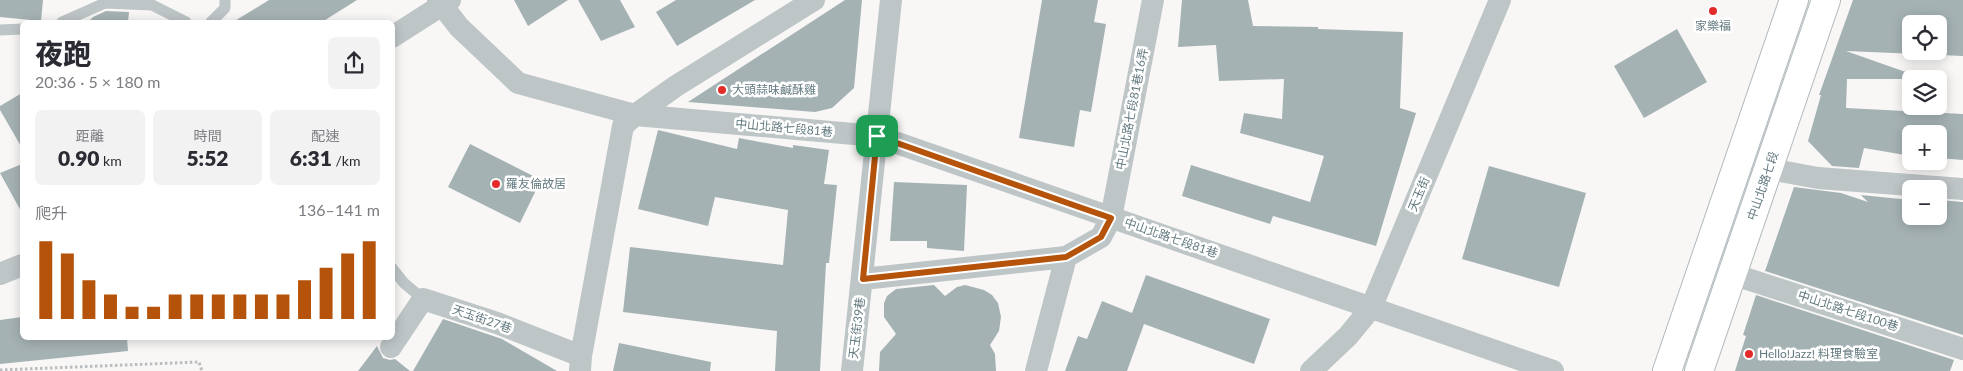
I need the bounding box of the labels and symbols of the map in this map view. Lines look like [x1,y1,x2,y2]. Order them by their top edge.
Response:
marker: 家樂福 [1707,5,1719,17]
place label: 家樂福 [1695,18,1731,33]
street label: 中山北路七段81巷16弄 [1112,47,1151,171]
place label: 大頭蒜味鹹酥雞 [732,82,816,97]
marker: 大頭蒜味鹹酥雞 [716,84,728,96]
pin [856,115,898,157]
street label: 中山北路七段81巷 [735,116,833,139]
street label: 中山北路七段 [1744,149,1781,222]
street label: 天玉街 [1405,174,1432,213]
place label: 羅友倫故居 [506,176,566,191]
marker: 羅友倫故居 [490,178,502,190]
street label: 中山北路七段81巷 [1122,214,1220,261]
street label: 中山北路七段100巷 [1796,287,1900,334]
street label: 天玉街39巷 [845,296,868,360]
street label: 天玉街27巷 [450,301,514,336]
place label: Hello!Jazz! 料理食驗室 [1759,346,1878,361]
marker: Hello!Jazz! 料理食驗室 [1743,348,1755,360]

